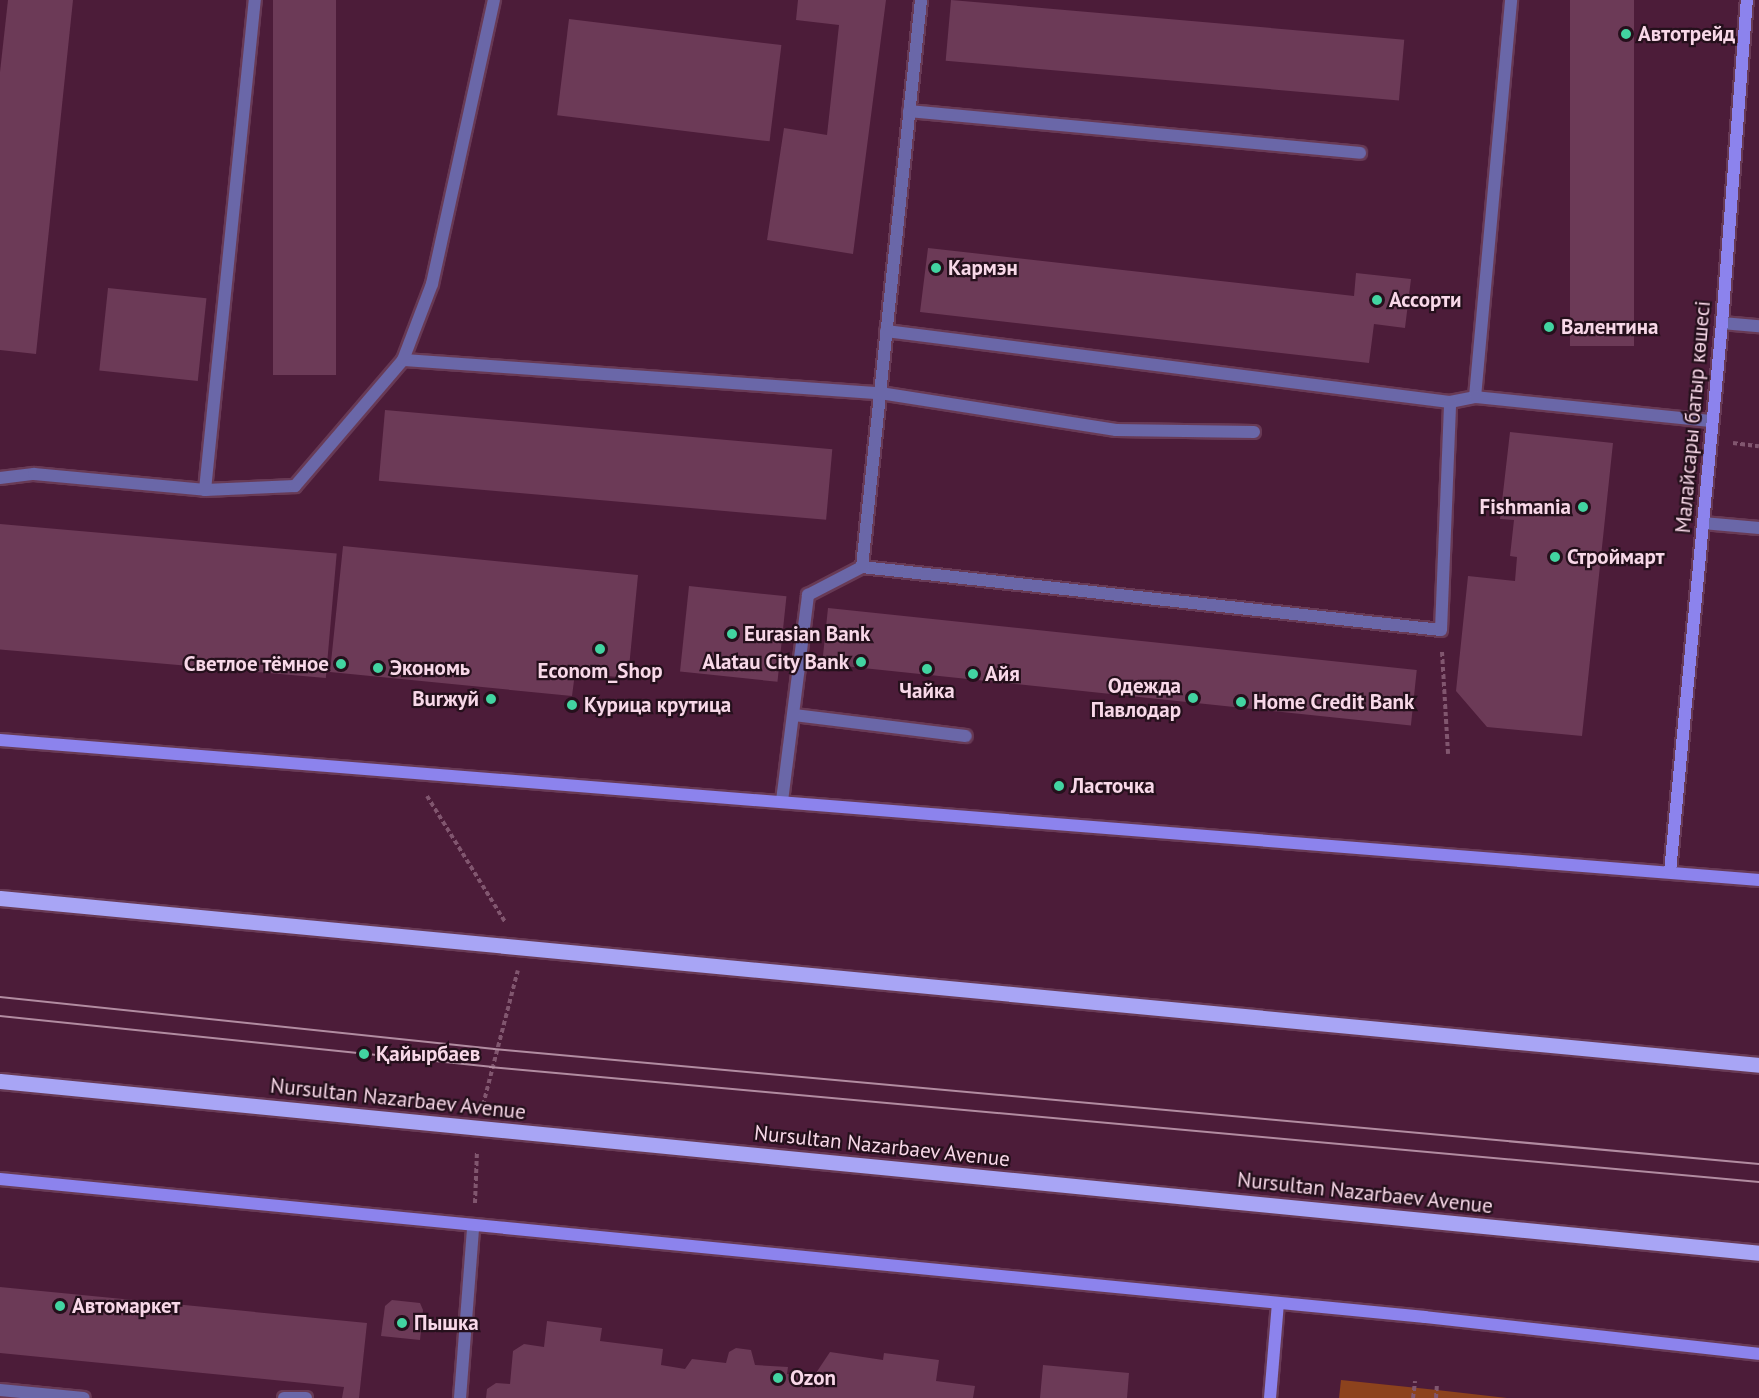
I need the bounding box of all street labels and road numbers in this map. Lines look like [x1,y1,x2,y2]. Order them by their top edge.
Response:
street label: Малайсары батыр көшесі [1670,300,1716,534]
street label: Nursultan Nazarbaev Avenue [268,1073,528,1125]
street label: Nursultan Nazarbaev Avenue [752,1120,1012,1172]
street label: Nursultan Nazarbaev Avenue [1235,1167,1495,1219]

